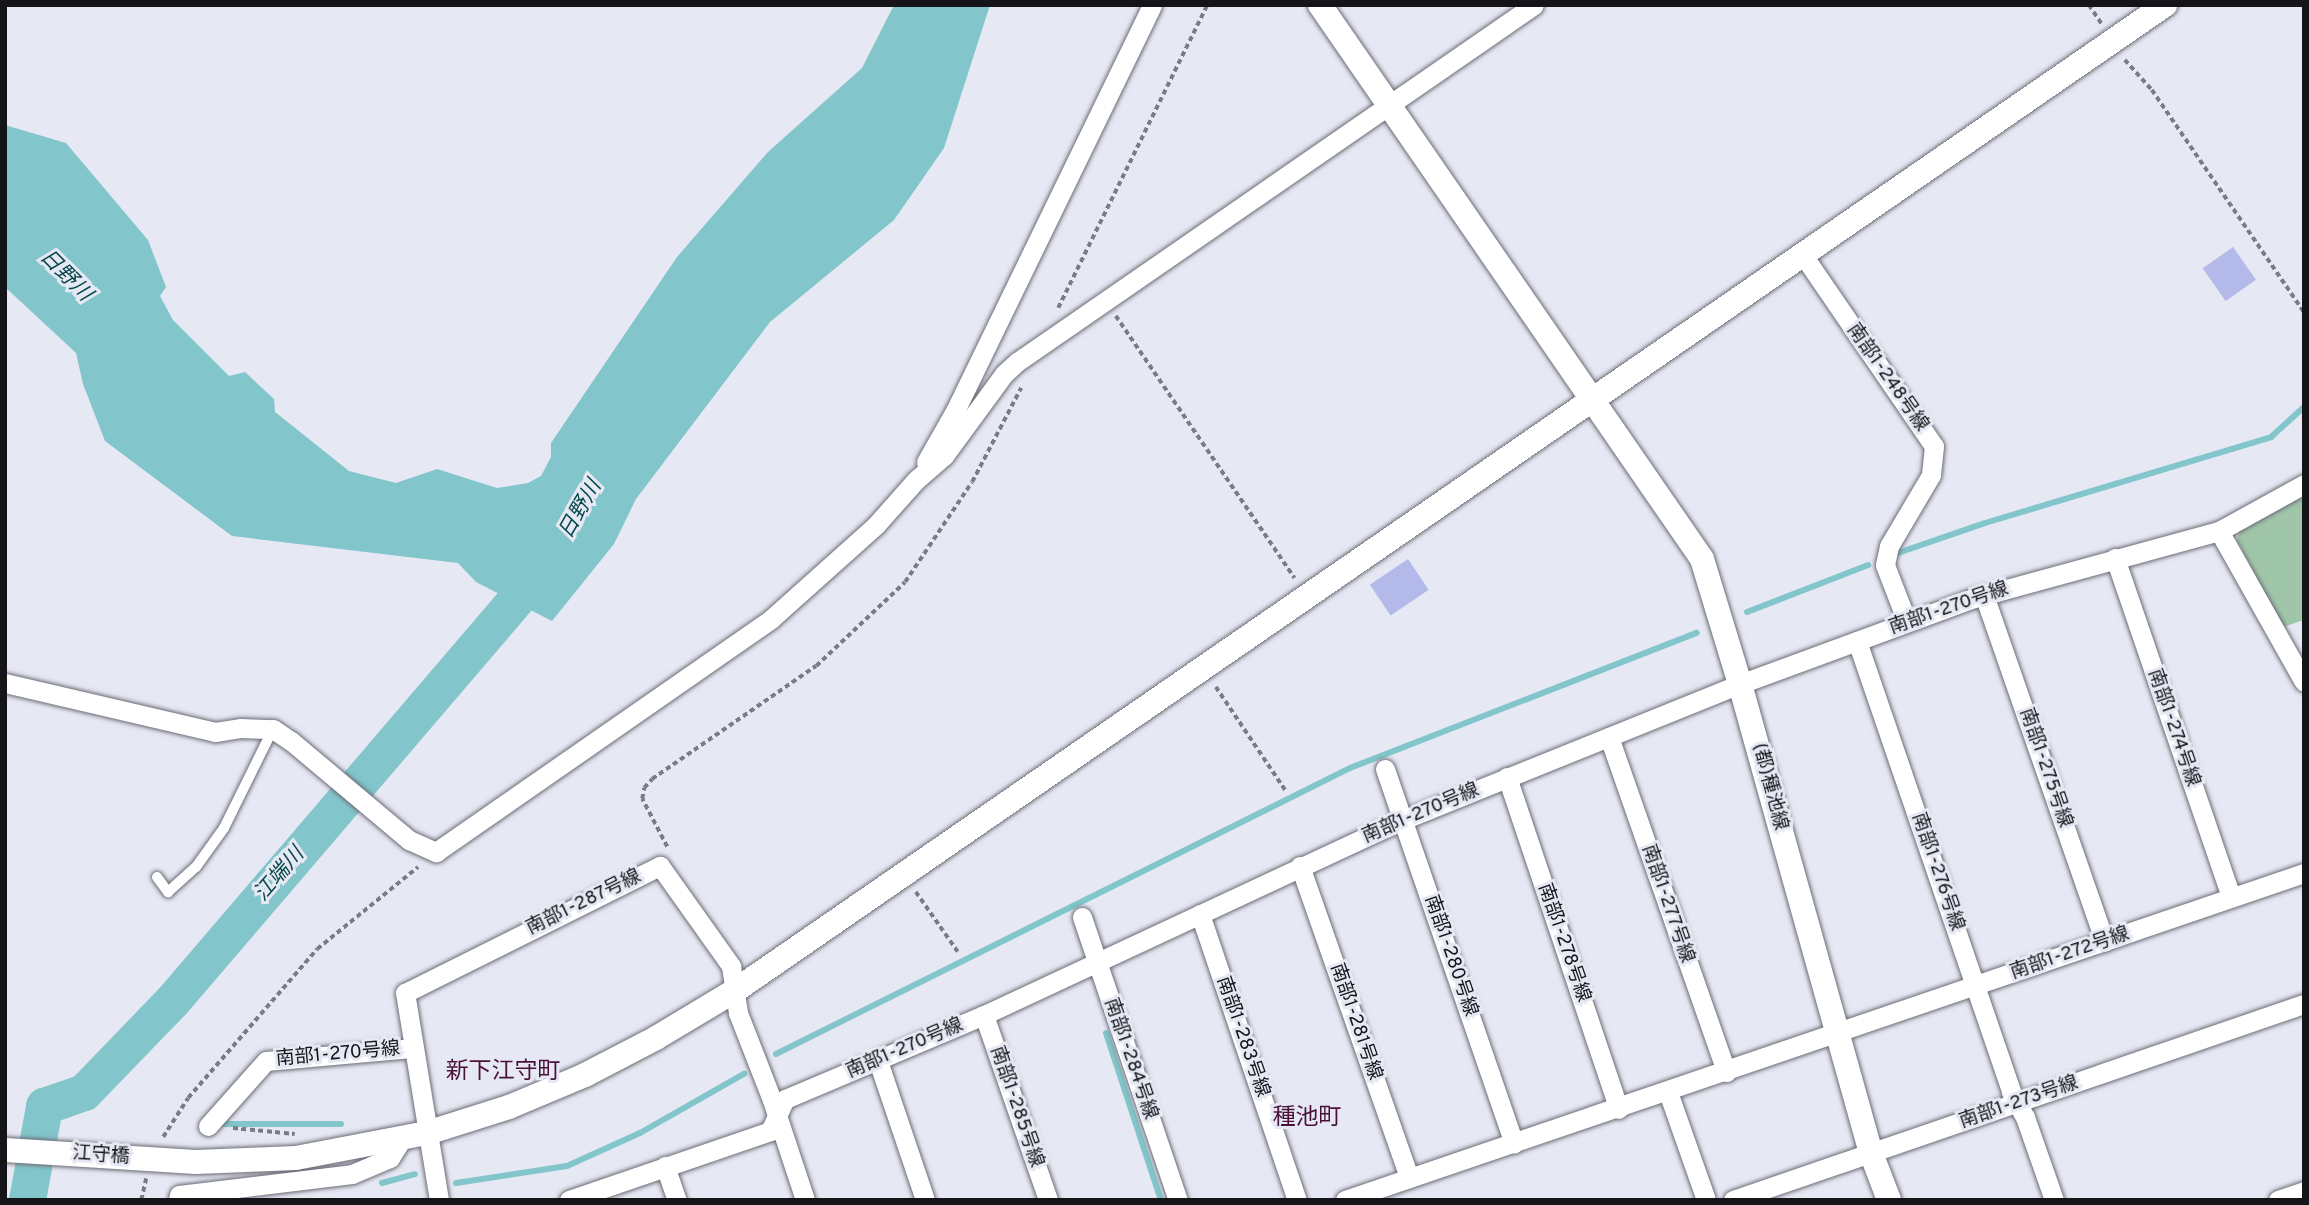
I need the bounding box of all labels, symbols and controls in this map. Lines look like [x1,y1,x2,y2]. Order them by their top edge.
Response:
water label: 日野川 [34,245,96,307]
street label: 南部1-248号線 [1842,320,1932,436]
water label: 日野川 [554,476,608,544]
street label: 南部1-270号線 [1887,578,2011,640]
street label: 南部1-274号線 [2142,667,2204,789]
street label: 南部1-275号線 [2014,706,2076,830]
street label: (都)種池線 [1746,741,1792,833]
street label: 南部1-270号線 [1360,779,1482,849]
street label: 南部1-276号線 [1906,810,1968,934]
street label: 南部1-277号線 [1636,842,1698,966]
water label: 江端川 [250,843,310,907]
street label: 南部1-287号線 [523,866,645,940]
street label: 南部1-278号線 [1532,881,1594,1005]
street label: 南部1-280号線 [1419,893,1481,1019]
street label: 南部1-272号線 [2008,923,2132,985]
street label: 南部1-281号線 [1325,961,1385,1083]
street label: 南部1-283号線 [1211,974,1273,1100]
street label: 南部1-284号線 [1099,996,1161,1122]
street label: 南部1-270号線 [844,1014,966,1084]
street label: 南部1-270号線 [275,1038,401,1072]
street label: 南部1-285号線 [985,1044,1047,1170]
district label: 新下江守町 [446,1059,560,1087]
street label: 南部1-273号線 [1957,1072,2081,1134]
district label: 種池町 [1273,1105,1341,1133]
street label: 江守橋 [72,1143,130,1169]

